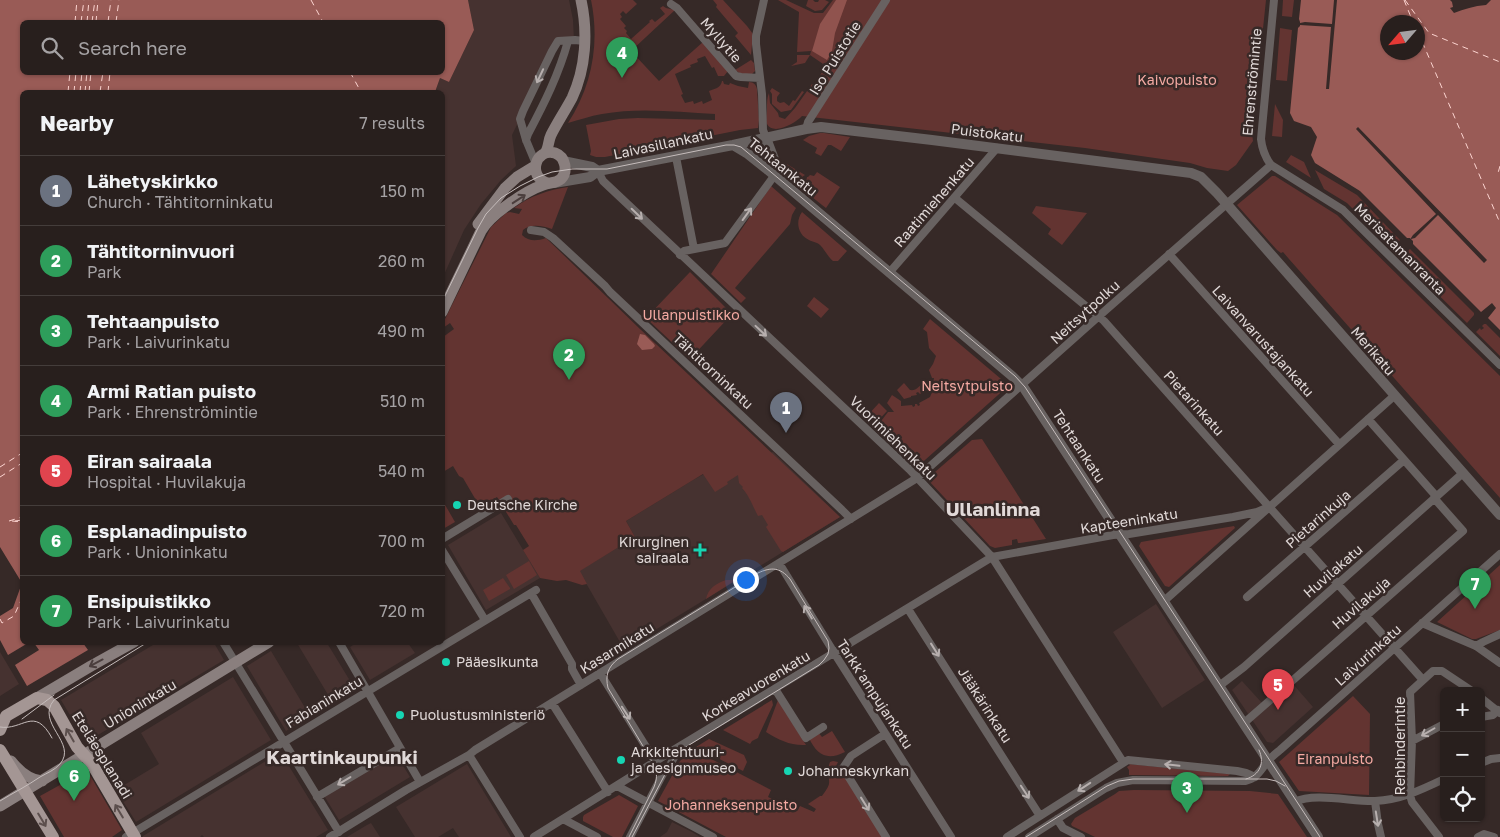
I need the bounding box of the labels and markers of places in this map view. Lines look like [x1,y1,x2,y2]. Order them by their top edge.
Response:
pin: 4 [606,37,638,78]
pin: 2 [553,339,585,380]
pin: 1 [770,392,802,433]
place label: Deutsche Kirche [467,496,577,513]
marker: Deutsche Kirche [451,499,463,511]
place label: Kirurginen sairaala [619,533,689,566]
marker: Kirurginen sairaala [693,543,707,557]
pin: 7 [1459,568,1491,609]
place label: Pääesikunta [456,653,539,670]
marker: Pääesikunta [440,656,452,668]
pin: 5 [1262,669,1294,710]
place label: Puolustusministeriö [410,706,545,723]
marker: Puolustusministeriö [394,709,406,721]
place label: Arkkitehtuuri- ja designmuseo [630,743,736,776]
marker: Arkkitehtuuri- ja designmuseo [615,754,627,766]
pin: 6 [58,760,90,801]
place label: Johanneskyrkan [798,762,909,779]
marker: Johanneskyrkan [782,765,794,777]
pin: 3 [1171,772,1203,813]

